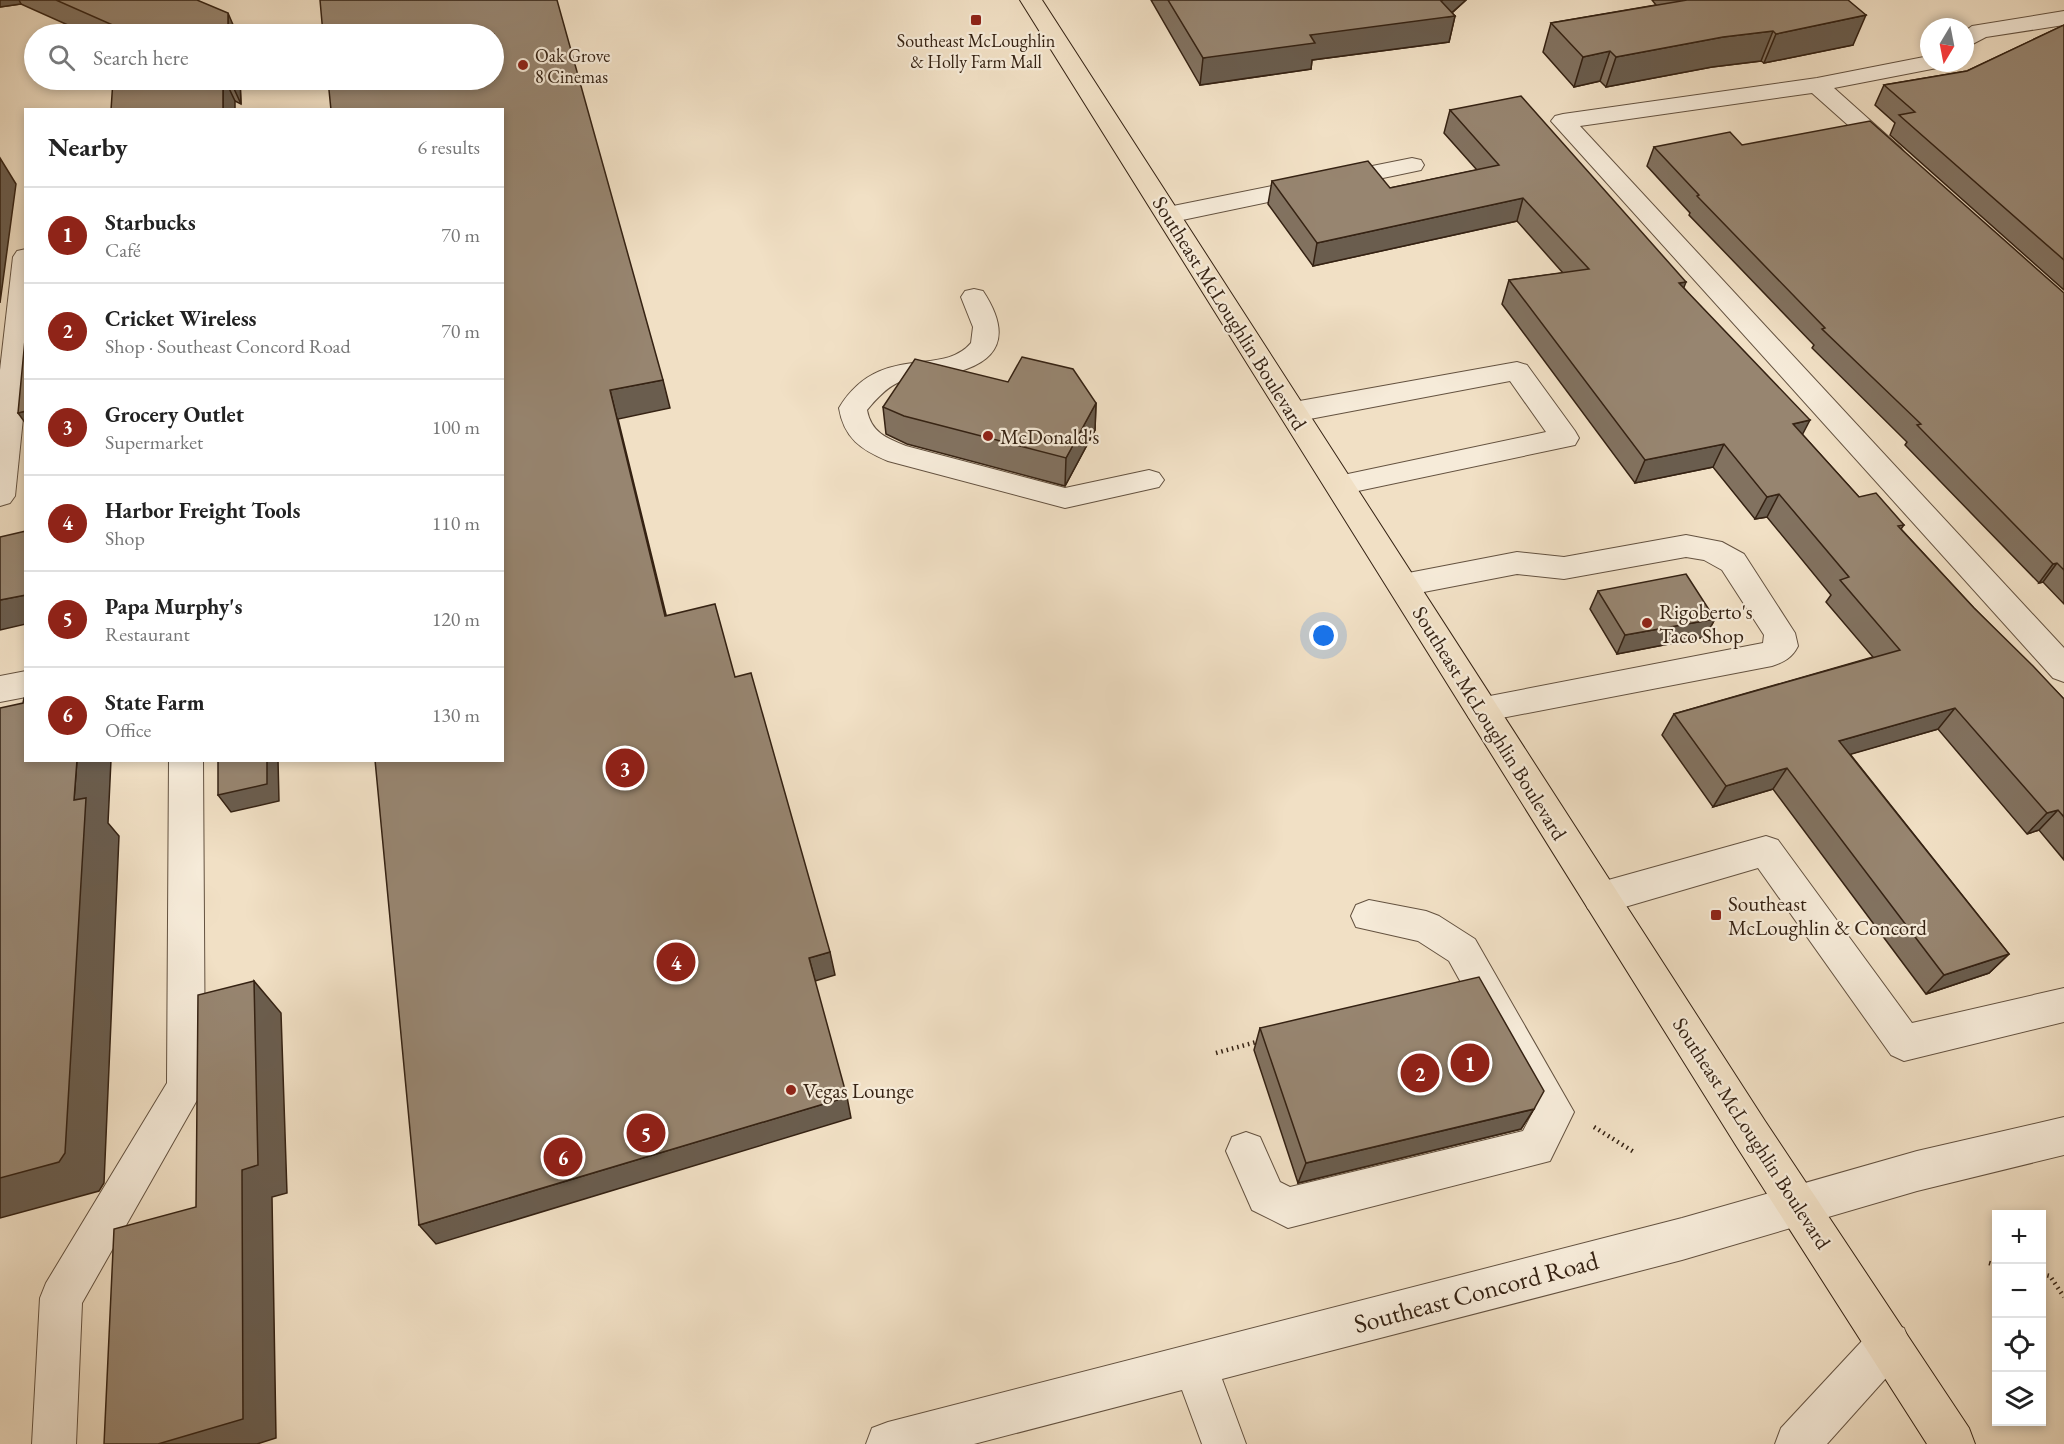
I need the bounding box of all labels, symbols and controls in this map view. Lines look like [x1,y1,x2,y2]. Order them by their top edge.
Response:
marker: Southeast McLoughlin & Holly Farm Mall [969,13,983,27]
north arrow [1920,18,1974,72]
search box [24,24,504,90]
place label: Southeast McLoughlin & Holly Farm Mall [897,29,1056,73]
icon: search [45,41,78,74]
text: Search here [93,43,188,72]
place label: Oak Grove 8 Cinemas [535,44,610,88]
marker: Oak Grove 8 Cinemas [516,58,530,72]
text: Nearby [48,130,128,164]
text: 6 results [417,134,480,160]
street label: Southeast McLoughlin Boulevard [1147,191,1313,435]
text: Starbucks [105,208,196,237]
text: 1 [62,222,73,248]
text: 70 m [441,222,480,248]
text: Café [105,237,141,263]
text: Cricket Wireless [105,304,257,333]
text: 2 [62,318,73,344]
text: 70 m [441,318,480,344]
text: Shop · Southeast Concord Road [105,333,351,359]
text: Grocery Outlet [105,400,244,429]
text: 3 [62,414,73,440]
text: 100 m [432,414,480,440]
place label: McDonald's [1000,423,1100,450]
text: Supermarket [105,429,203,455]
marker: McDonald's [981,429,995,443]
text: Harbor Freight Tools [105,496,300,525]
text: 4 [62,510,73,536]
text: 110 m [432,510,480,536]
text: Shop [105,525,145,551]
text: Papa Murphy's [105,592,242,621]
place label: Rigoberto's Taco Shop [1659,598,1753,649]
street label: Southeast McLoughlin Boulevard [1407,601,1573,845]
text: 5 [62,606,73,632]
text: 120 m [432,606,480,632]
marker: Rigoberto's Taco Shop [1640,616,1654,630]
text: Restaurant [105,621,190,647]
your location [1309,621,1338,650]
text: State Farm [105,688,204,717]
text: 6 [62,702,73,728]
text: 130 m [432,702,480,728]
text: Office [105,717,151,743]
pin: 3 [606,746,644,790]
place label: Southeast McLoughlin & Concord [1728,890,1927,941]
marker: Southeast McLoughlin & Concord [1709,908,1723,922]
pin: 4 [656,940,696,984]
street label: Southeast McLoughlin Boulevard [1667,1012,1837,1254]
pin: 1 [1450,1040,1490,1086]
pin: 2 [1400,1050,1440,1096]
place label: Vegas Lounge [803,1077,914,1104]
marker: Vegas Lounge [784,1083,798,1097]
pin: 5 [626,1110,666,1156]
pin: 6 [544,1134,582,1180]
map controls [1992,1210,2046,1426]
button: + [1992,1210,2046,1264]
street label: Southeast Concord Road [1350,1243,1603,1341]
button: − [1992,1264,2046,1318]
button: locate [1992,1318,2046,1372]
button: layers [1992,1372,2046,1426]

